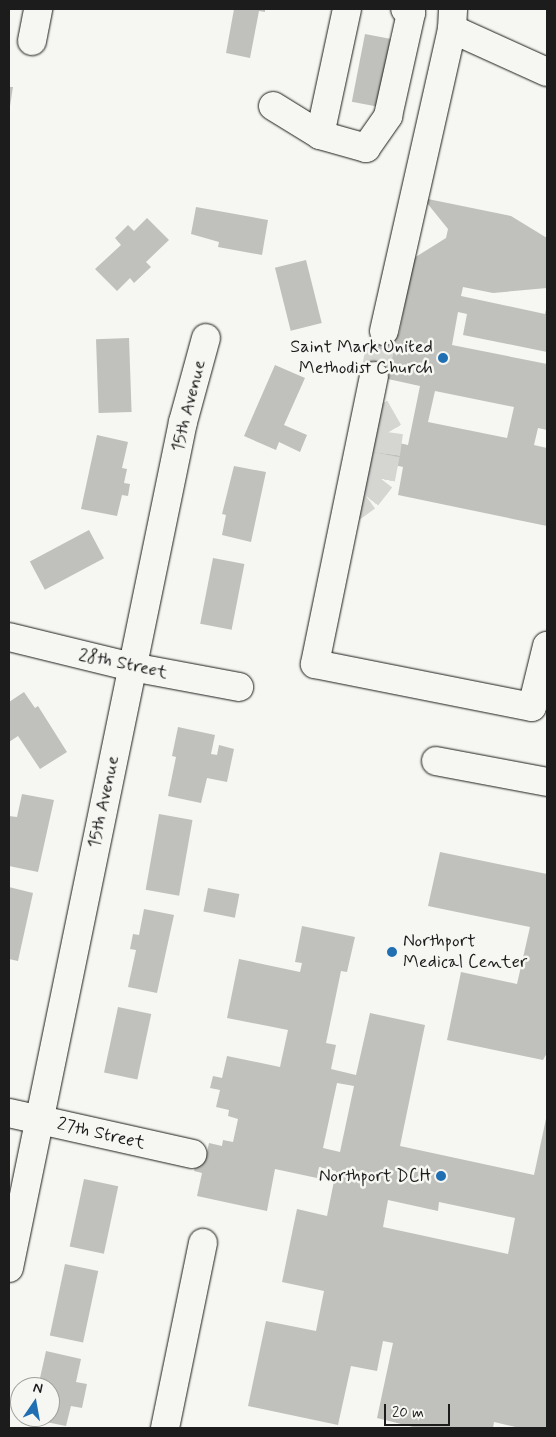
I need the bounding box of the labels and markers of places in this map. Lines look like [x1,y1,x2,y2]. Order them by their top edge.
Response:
place label: Saint Mark United Methodist Church [291,337,433,379]
marker: Saint Mark United Methodist Church [437,352,449,364]
place label: Northport Medical Center [403,931,524,974]
marker: Northport Medical Center [385,945,399,959]
place label: Northport DCH [319,1165,431,1187]
marker: Northport DCH [435,1170,447,1182]

